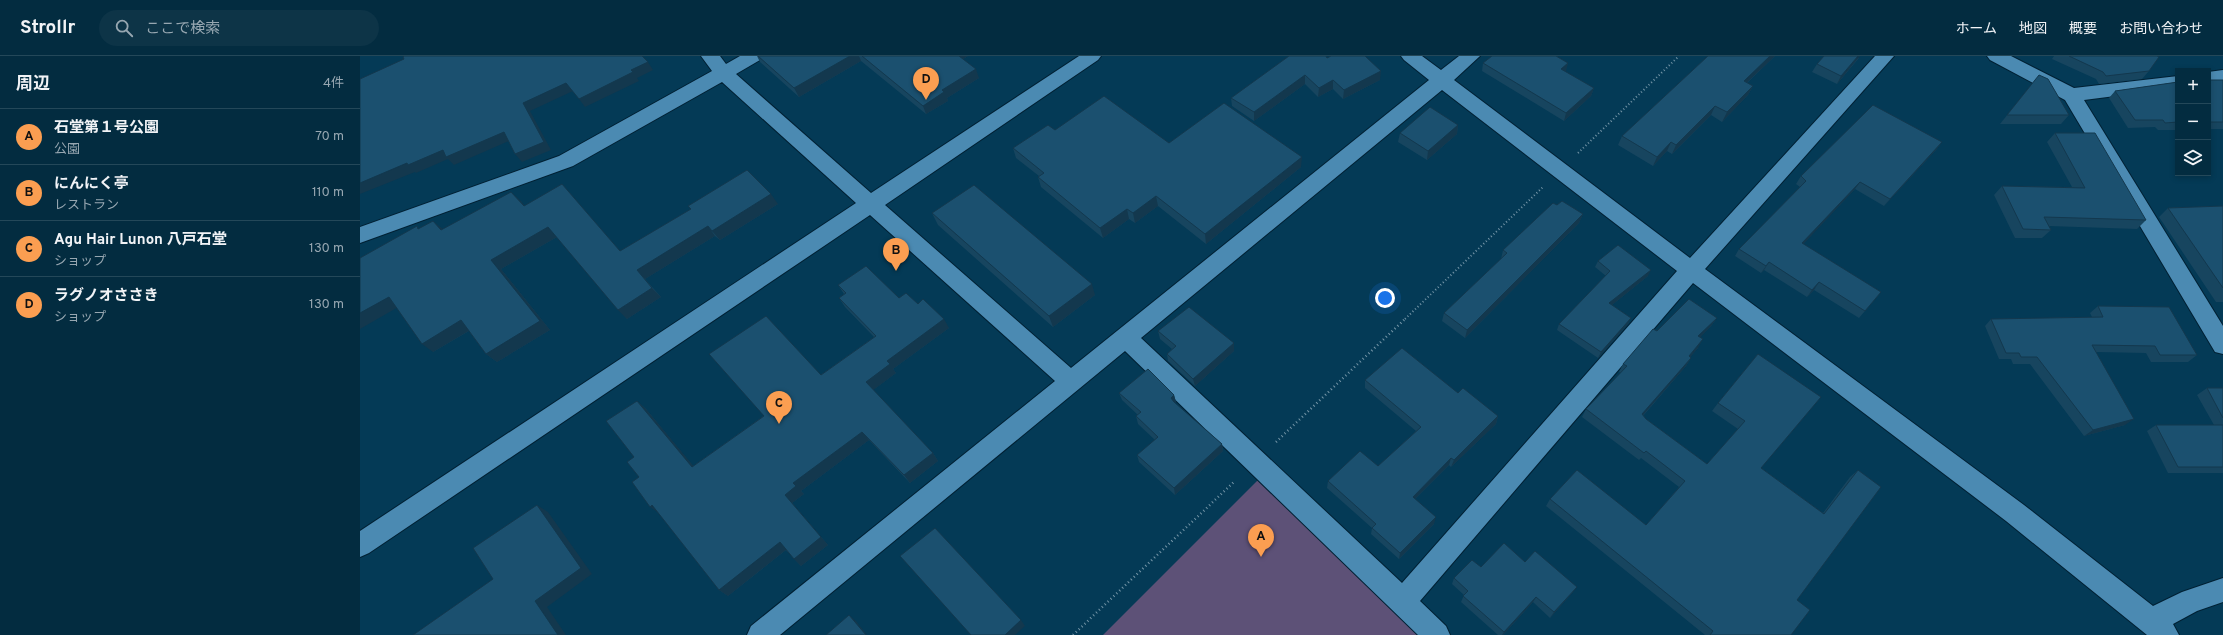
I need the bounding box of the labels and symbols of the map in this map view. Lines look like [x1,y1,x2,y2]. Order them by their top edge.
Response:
pin: D [913,67,939,100]
pin: B [883,238,909,271]
your location [1375,288,1395,308]
pin: C [766,391,792,424]
pin: A [1248,524,1274,557]

